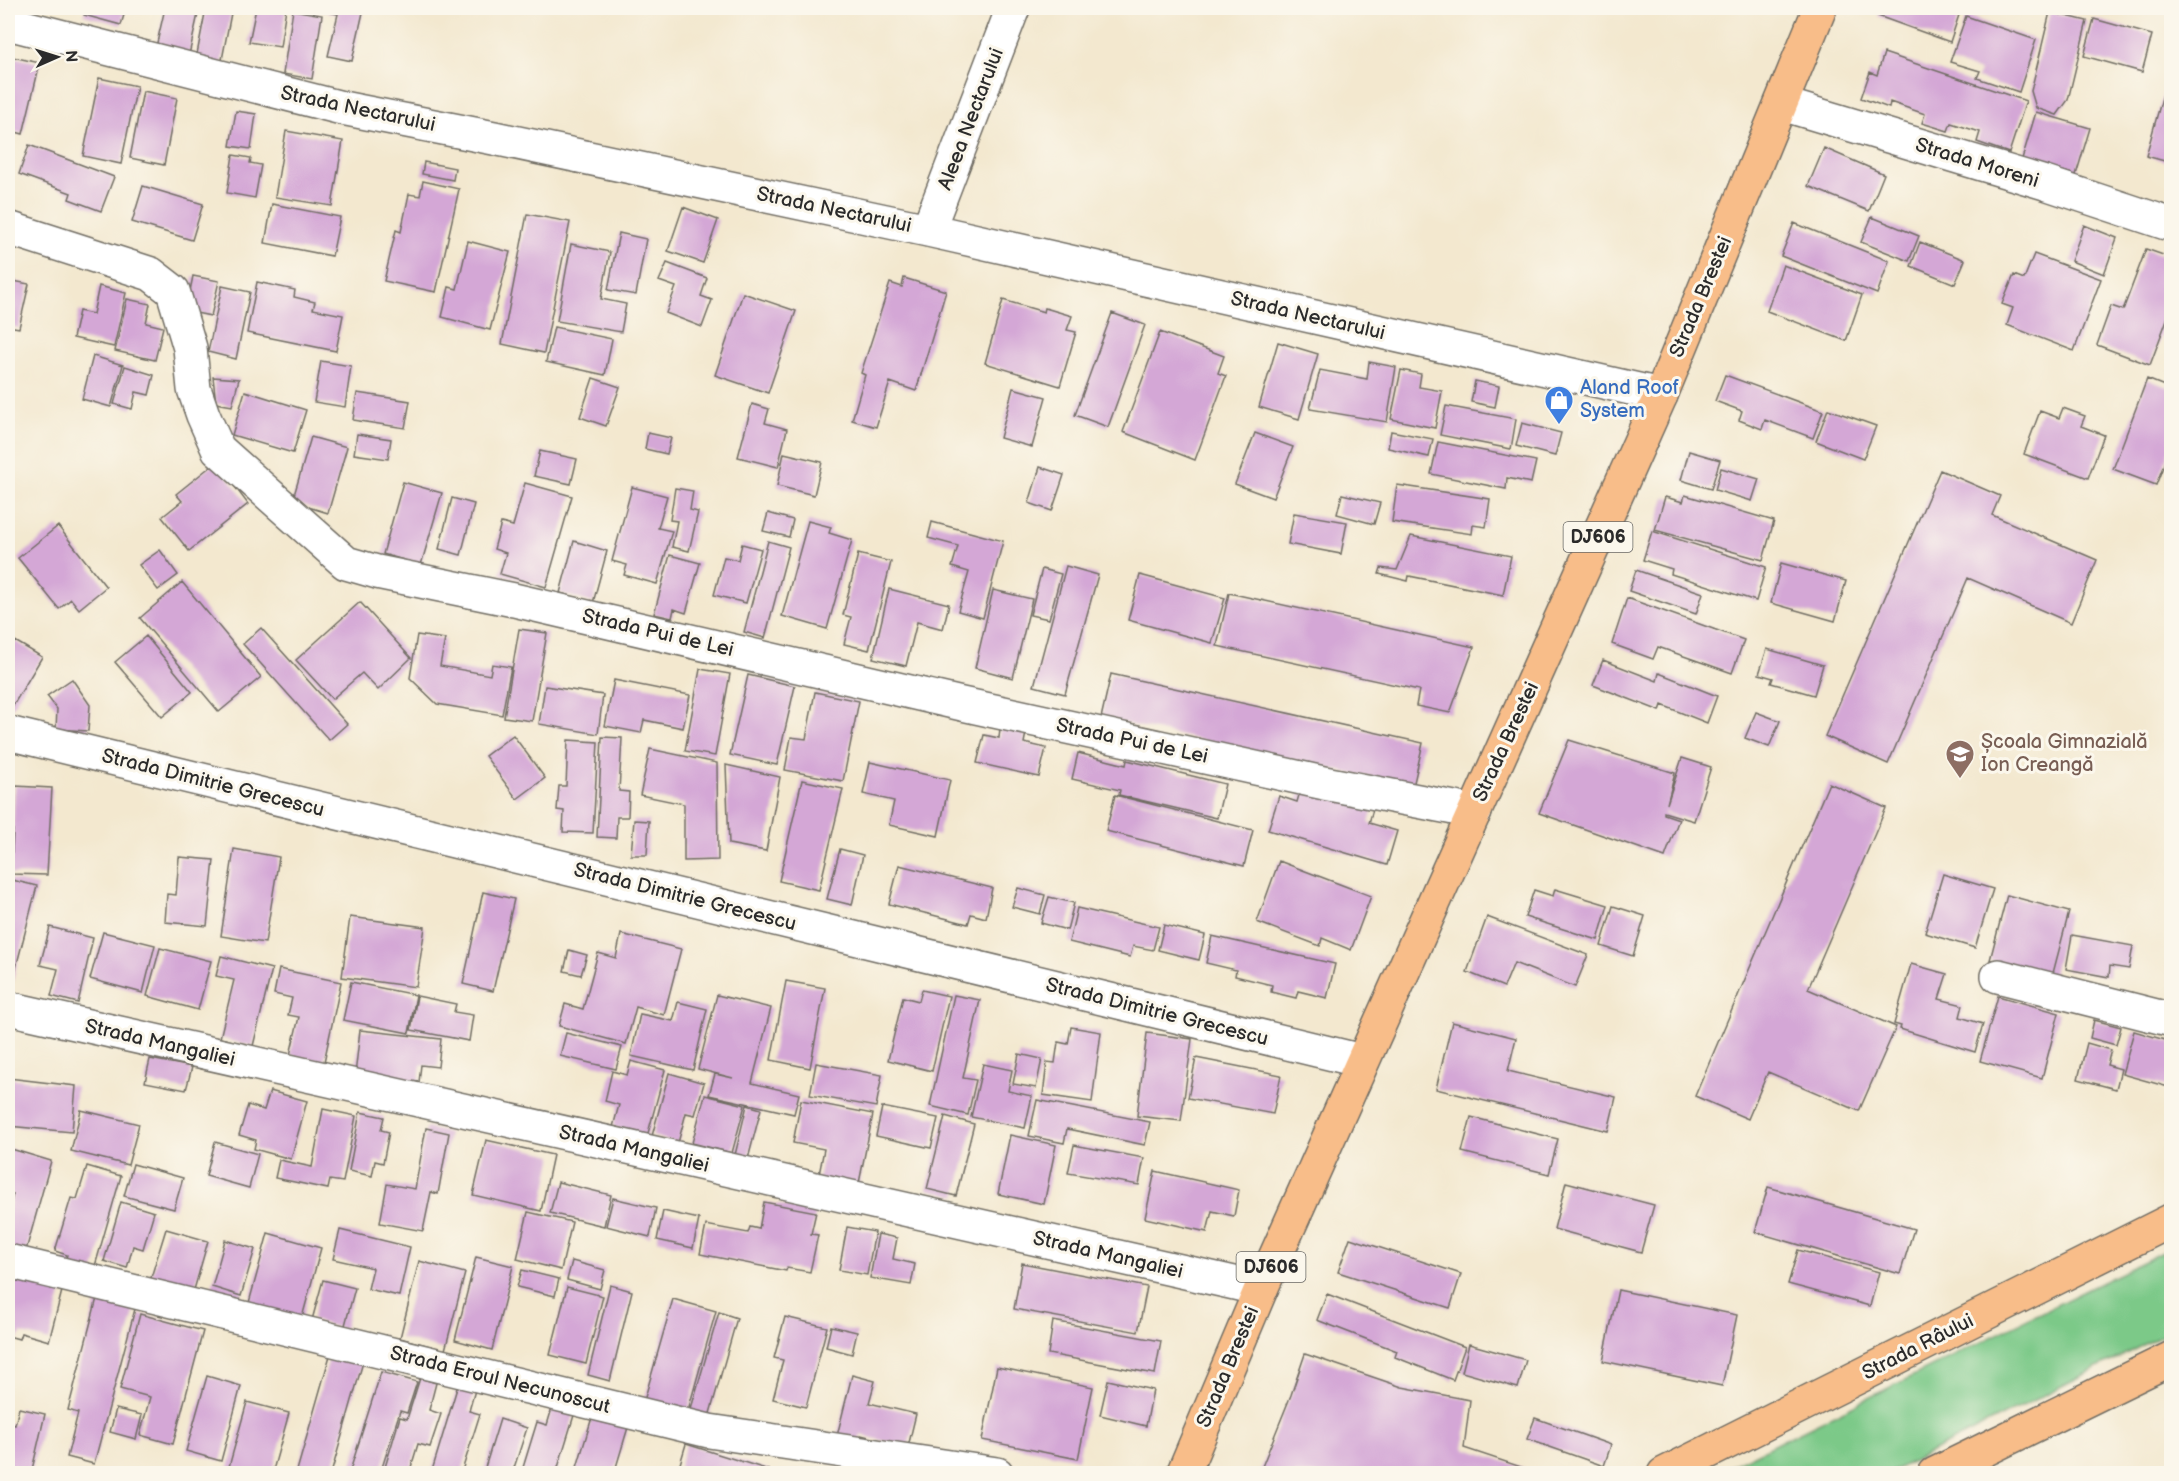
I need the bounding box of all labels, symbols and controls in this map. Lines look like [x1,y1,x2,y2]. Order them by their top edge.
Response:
north arrow [27,27,87,87]
street label: Aleea Nectarului [933,45,1009,193]
text: N [61,50,80,63]
street label: Strada Nectarului [278,81,438,137]
street label: Strada Moreni [1912,133,2042,193]
street label: Strada Nectarului [754,182,914,238]
street label: Strada Brestei [1665,233,1737,361]
street label: Strada Nectarului [1229,287,1387,345]
place label: Aland Roof System [1580,376,1679,423]
shop icon: Aland Roof System [1543,384,1575,426]
road number: DJ606 [1564,522,1632,552]
street label: Strada Pui de Lei [580,604,736,662]
street label: Strada Brestei [1468,679,1544,805]
street label: Strada Pui de Lei [1054,713,1210,769]
place label: Școala Gimnazială Ion Creangă [1981,730,2147,777]
school or university icon: Școala Gimnazială Ion Creangă [1944,738,1976,780]
street label: Strada Dimitrie Grecescu [99,744,327,822]
street label: Strada Dimitrie Grecescu [571,858,799,936]
street label: Strada Dimitrie Grecescu [1043,973,1271,1051]
street label: Strada Mangaliei [83,1014,237,1072]
street label: Strada Mangaliei [557,1120,711,1178]
street label: Strada Mangaliei [1031,1226,1185,1284]
road number: DJ606 [1236,1252,1306,1282]
street label: Strada Brestei [1192,1303,1264,1431]
street label: Strada Râului [1858,1309,1978,1385]
street label: Strada Eroul Necunoscut [388,1341,612,1419]

